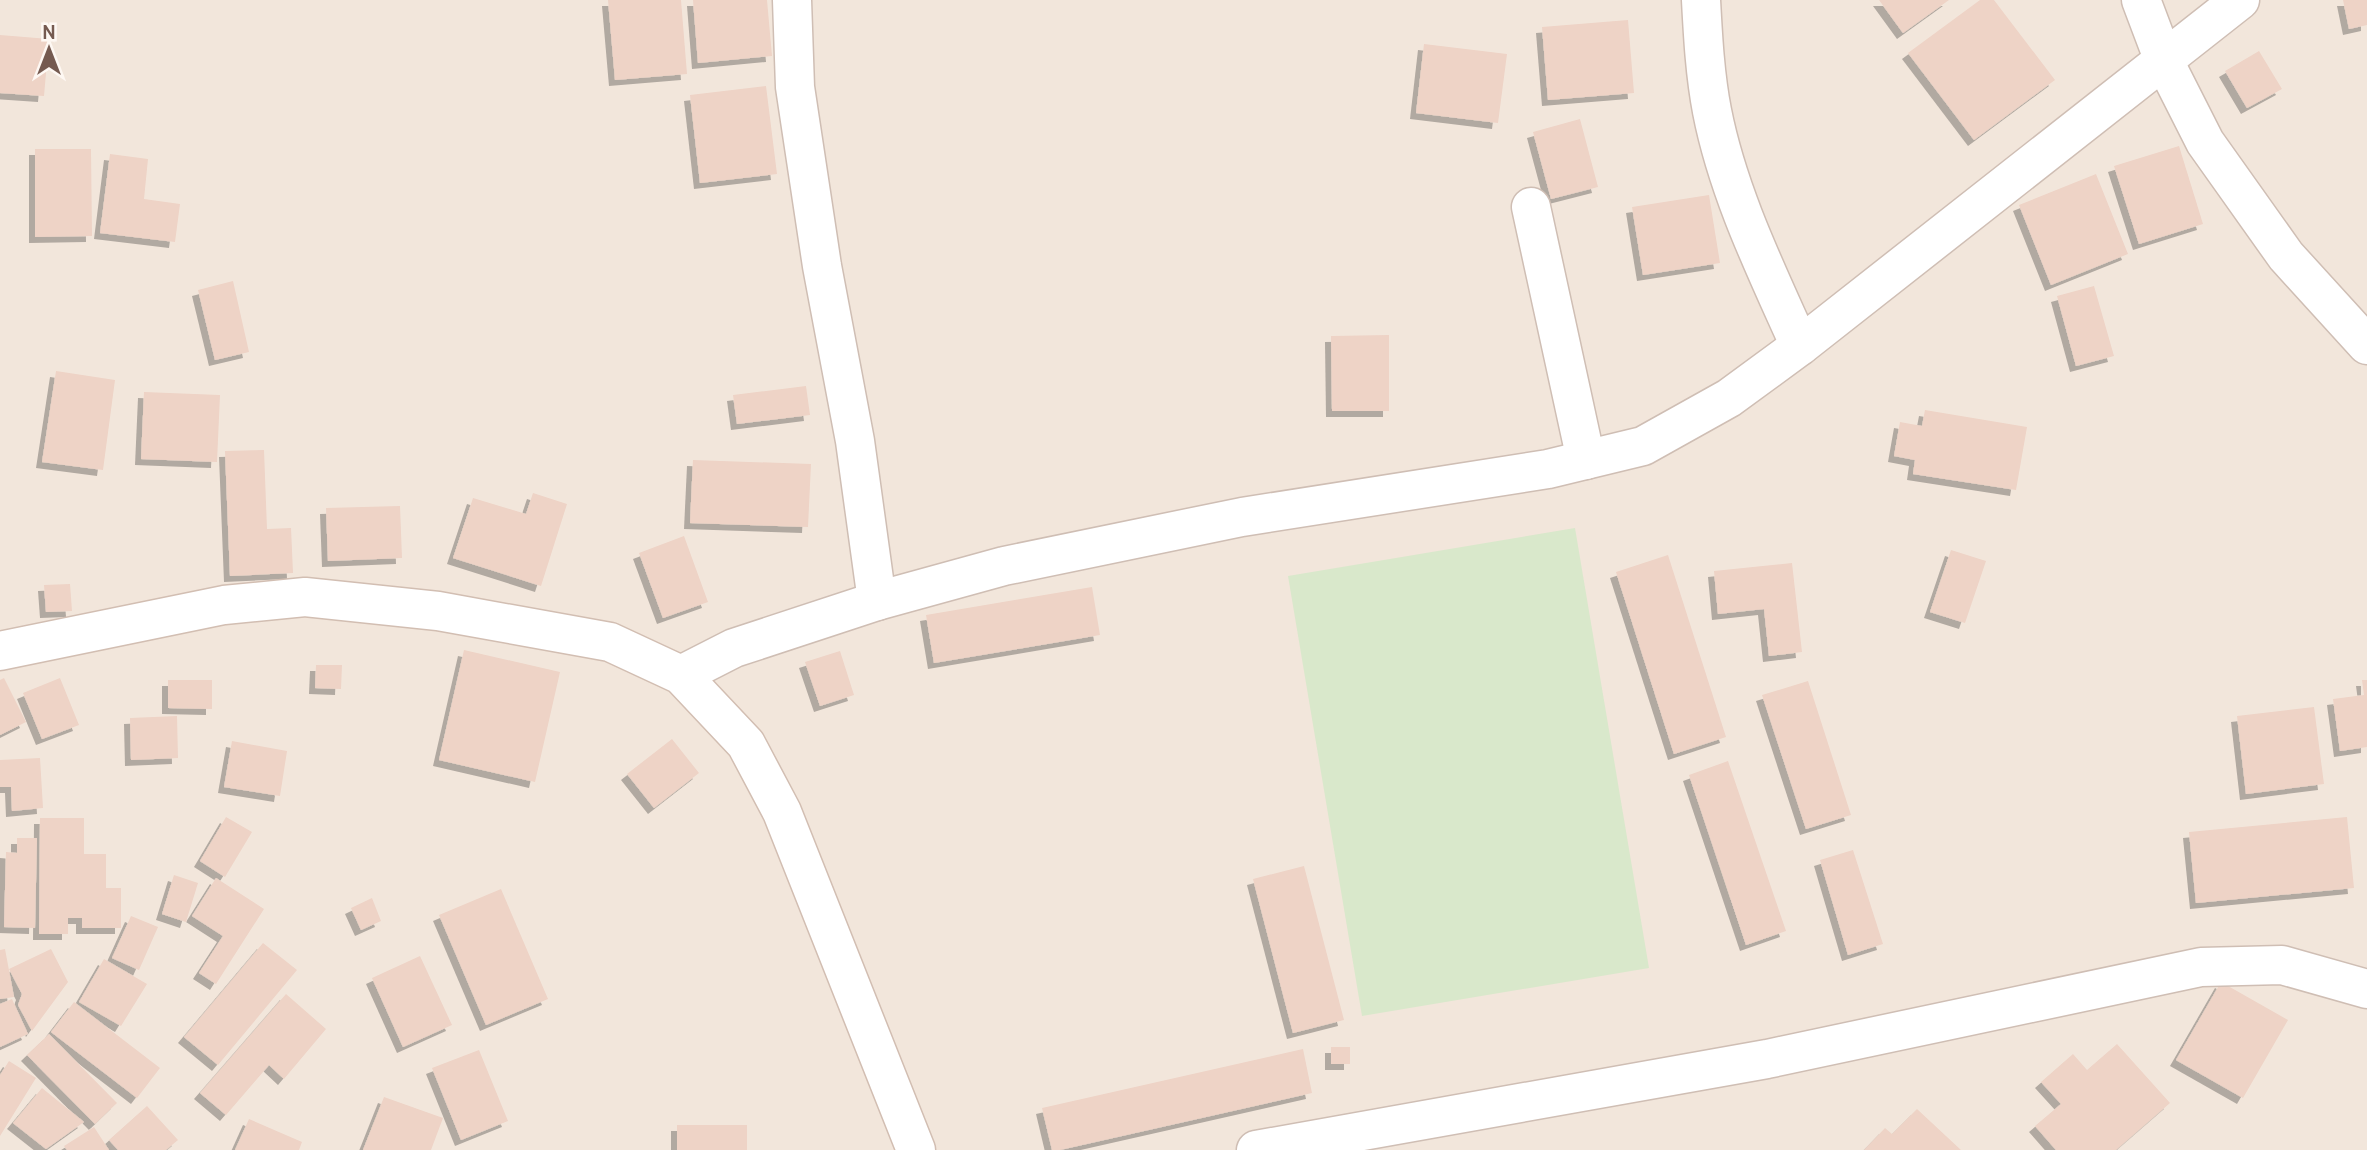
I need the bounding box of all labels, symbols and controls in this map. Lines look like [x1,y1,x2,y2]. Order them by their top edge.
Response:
north arrow [14,14,84,84]
text: N [42,21,56,44]

